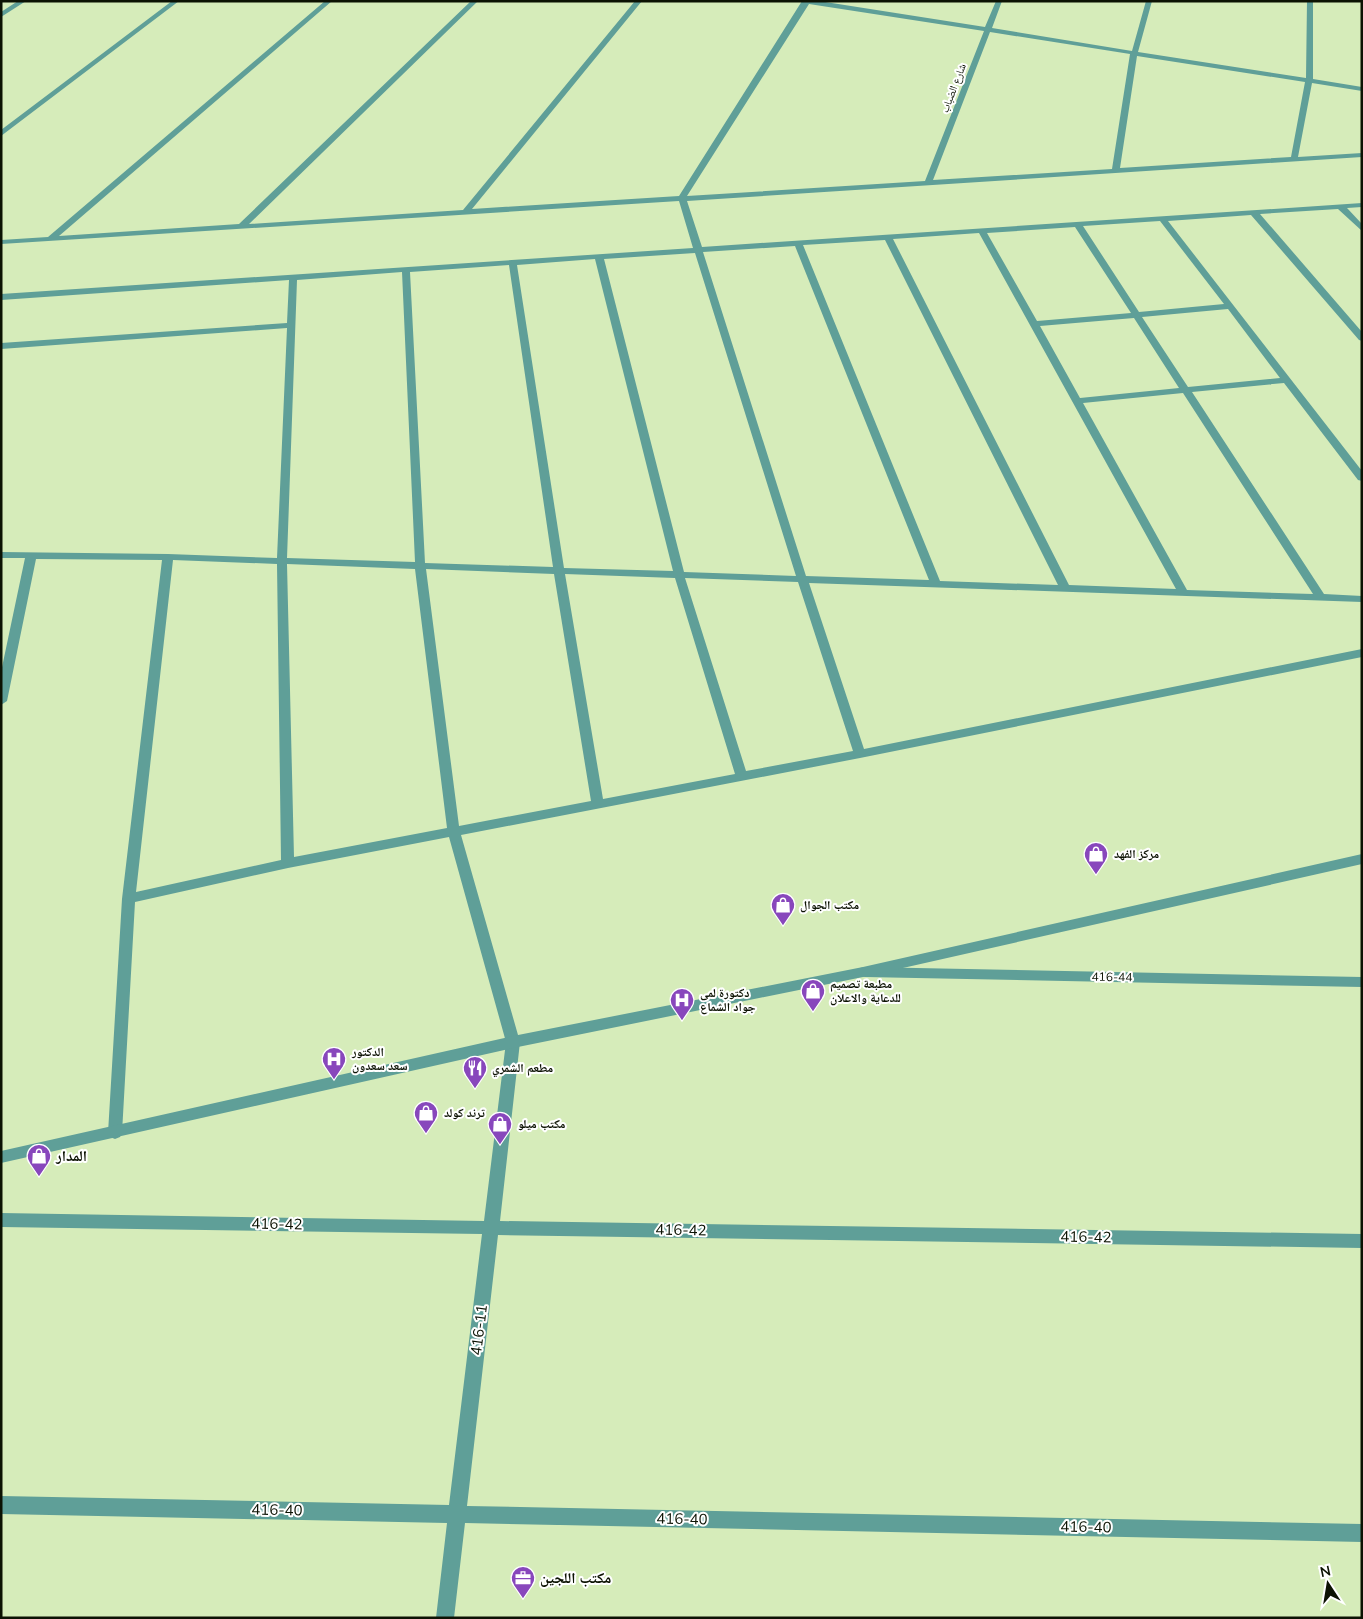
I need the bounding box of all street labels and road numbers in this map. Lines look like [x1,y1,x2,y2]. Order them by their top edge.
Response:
street label: شارع الضباب [937,61,970,115]
street label: 416-44 [1091,969,1133,985]
street label: 416-42 [251,1214,303,1234]
street label: 416-42 [655,1220,707,1240]
street label: 416-42 [1060,1227,1112,1247]
street label: 416-11 [466,1303,492,1357]
street label: 416-40 [251,1500,303,1520]
street label: 416-40 [656,1509,708,1529]
street label: 416-40 [1060,1517,1112,1537]

